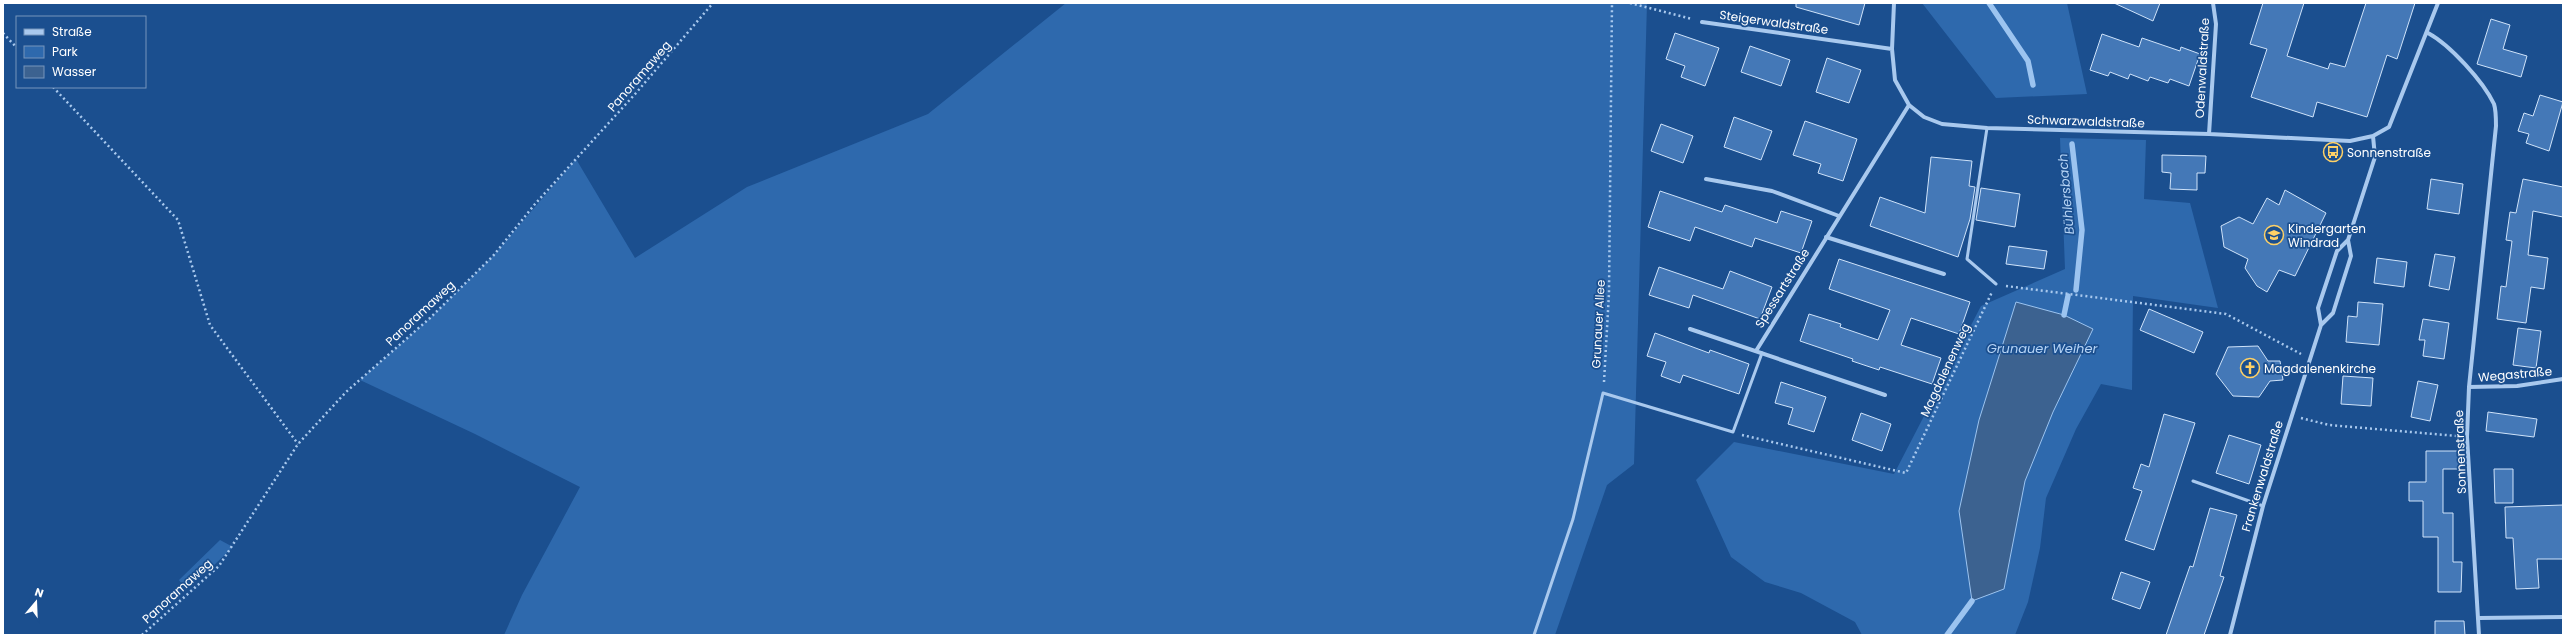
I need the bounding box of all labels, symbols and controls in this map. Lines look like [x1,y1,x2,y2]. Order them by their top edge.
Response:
street label: Steigerwaldstraße [1719,6,1829,38]
legend [16,16,146,88]
street label: Odenwaldstraße [2191,17,2213,119]
text: Straße [52,23,92,40]
street label: Panoramaweg [603,37,675,115]
text: Park [52,43,79,60]
text: Wasser [52,63,97,80]
street label: Schwarzwaldstraße [2027,110,2145,132]
bus stop icon: Sonnenstraße [2322,141,2344,163]
place label: Sonnenstraße [2347,144,2431,161]
water label: Bühlersbach [2053,153,2079,235]
place label: Kindergarten Windrad [2288,220,2366,251]
school or university icon: Kindergarten Windrad [2263,224,2285,246]
street label: Spessartstraße [1751,245,1813,331]
street label: Panoramaweg [382,276,458,350]
street label: Grunauer Allee [1587,279,1609,369]
street label: Magdalenenweg [1916,320,1974,420]
water label: Grunauer Weiher [1987,339,2098,358]
church icon: Magdalenenkirche [2239,357,2261,379]
place label: Magdalenenkirche [2264,360,2376,377]
street label: Wegastraße [2477,362,2553,386]
street label: Sonnenstraße [2450,410,2470,494]
street label: Frankenwaldstraße [2237,418,2287,534]
street label: Panoramaweg [138,555,216,627]
north arrow [16,582,56,622]
text: N [33,584,46,601]

